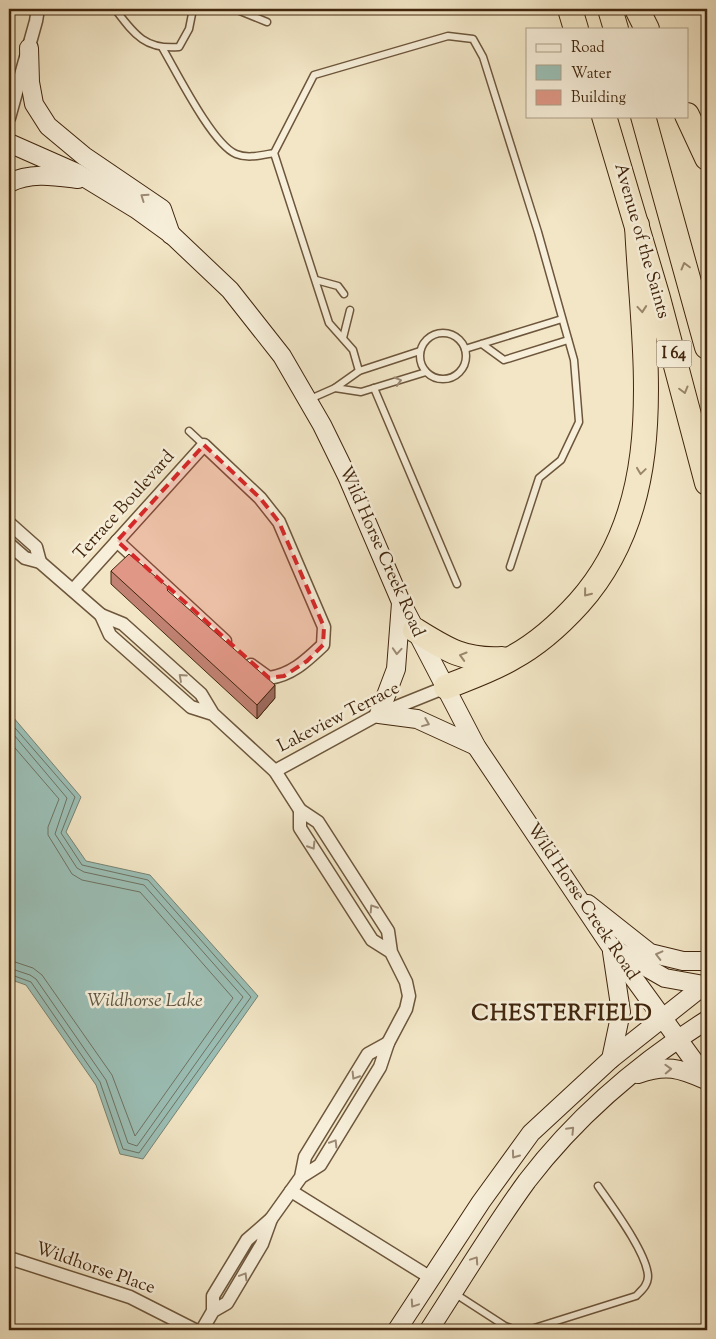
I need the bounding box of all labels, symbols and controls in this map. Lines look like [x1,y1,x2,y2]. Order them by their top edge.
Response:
legend [526,28,688,118]
text: Road [571,38,605,59]
text: Water [571,64,612,85]
text: Building [571,88,626,109]
street label: Avenue of the Saints [606,160,676,322]
one-way arrow [141,194,150,203]
one-way arrow [681,262,691,270]
one-way arrow [636,305,647,313]
road number: I 64 [656,340,692,368]
one-way arrow [393,376,401,386]
one-way arrow [678,386,688,394]
street label: Terrace Boulevard [68,445,182,567]
street label: Wild Horse Creek Road [332,462,430,642]
one-way arrow [636,467,646,475]
one-way arrow [584,588,593,597]
one-way arrow [392,647,403,655]
one-way arrow [460,652,468,662]
one-way arrow [178,674,187,683]
street label: Lakeview Terrace [273,676,405,760]
one-way arrow [422,717,430,727]
street label: Wild Horse Creek Road [520,818,644,986]
one-way arrow [305,841,315,850]
one-way arrow [370,904,380,913]
one-way arrow [655,950,664,961]
water label: Wildhorse Lake [87,988,203,1015]
district label: CHESTERFIELD [471,999,653,1031]
one-way arrow [664,1063,672,1074]
one-way arrow [351,1071,361,1080]
one-way arrow [565,1127,574,1136]
one-way arrow [327,1139,337,1148]
one-way arrow [512,1149,520,1158]
street label: Wildhorse Place [32,1236,158,1302]
one-way arrow [468,1256,478,1265]
one-way arrow [237,1272,247,1281]
one-way arrow [411,1298,420,1308]

